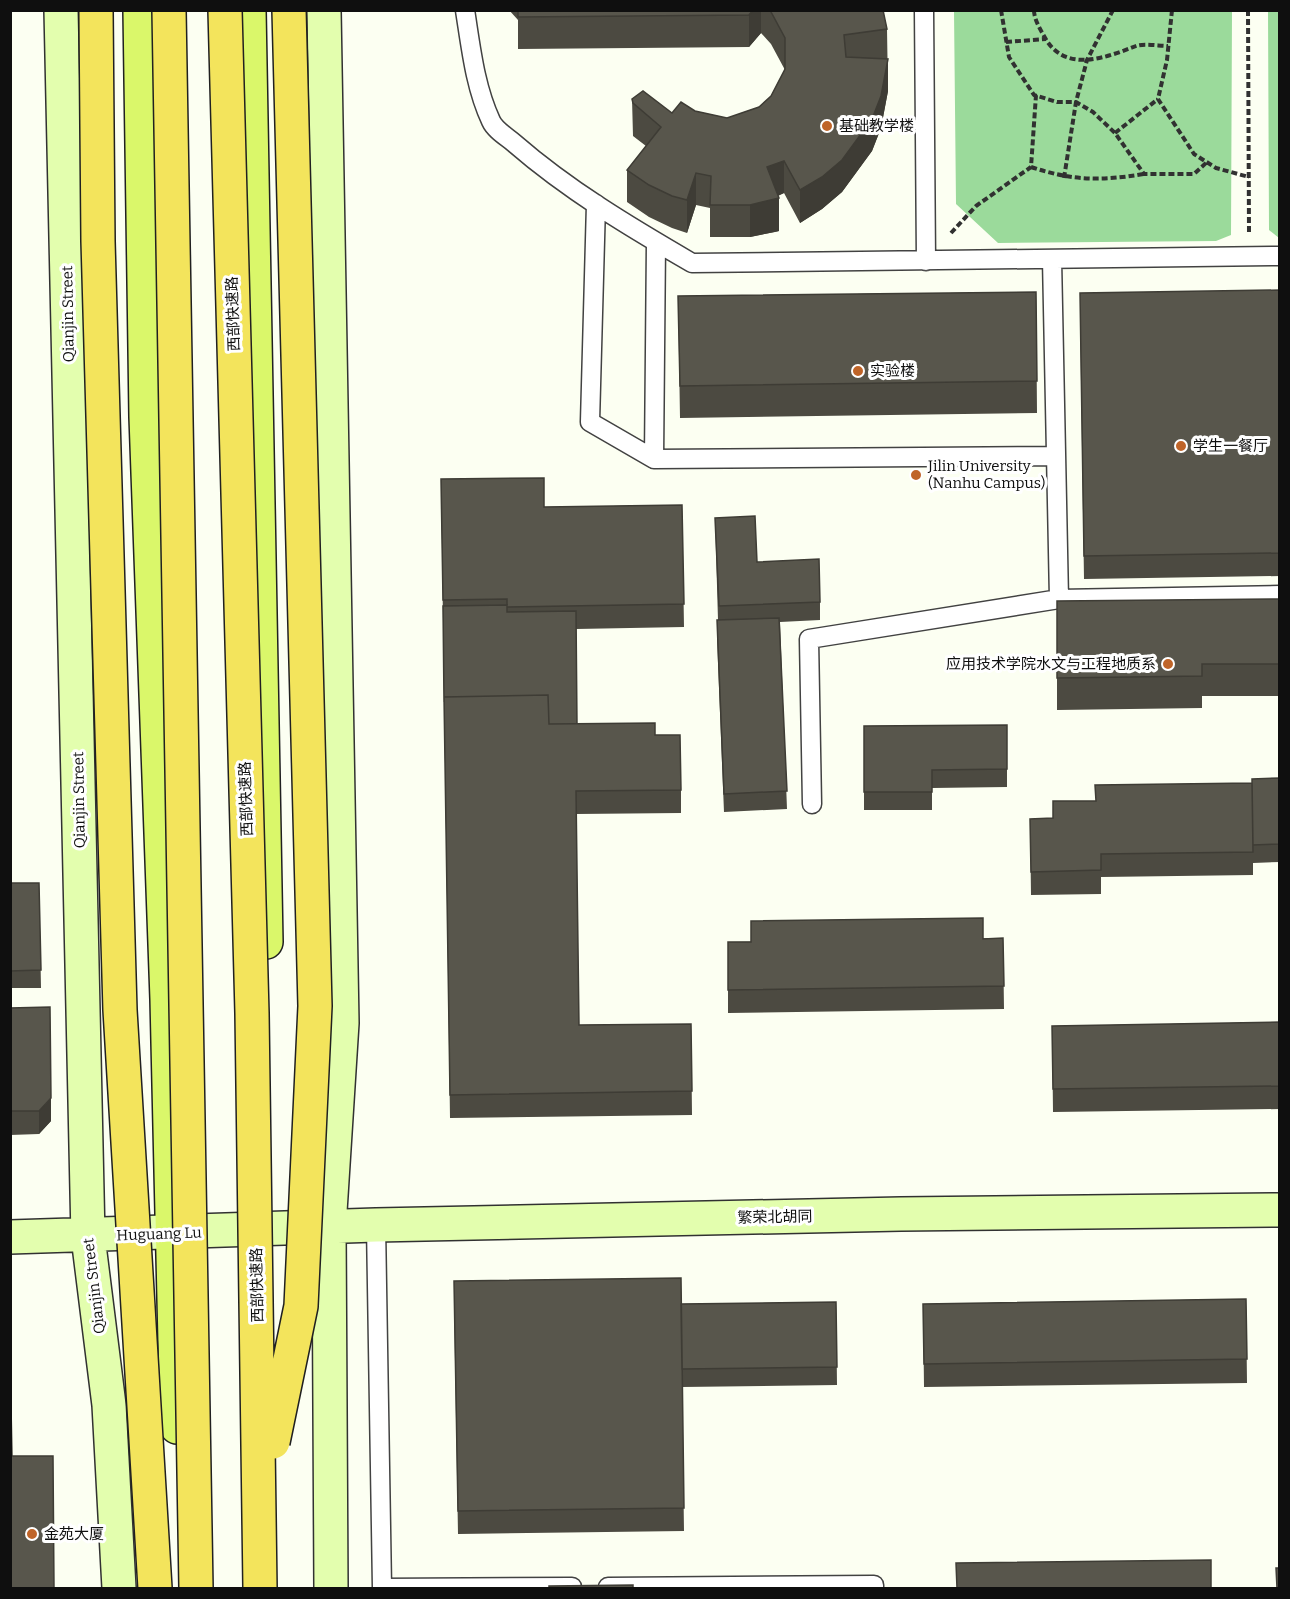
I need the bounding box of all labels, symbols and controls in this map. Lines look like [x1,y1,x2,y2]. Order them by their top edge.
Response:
place label: 基础教学楼 [839,117,914,135]
marker: 基础教学楼 [820,119,834,133]
street label: Qianjin Street [58,265,78,362]
street label: 西部快速路 [223,276,243,352]
place label: 实验楼 [870,362,915,380]
marker: 实验楼 [851,364,865,378]
place label: 学生一餐厅 [1193,437,1268,455]
marker: 学生一餐厅 [1174,439,1188,453]
place label: Jilin University (Nanhu Campus) [927,457,1046,492]
marker: Jilin University (Nanhu Campus) [909,468,923,482]
place label: 应用技术学院水文与工程地质系 [946,655,1156,673]
marker: 应用技术学院水文与工程地质系 [1161,657,1175,671]
street label: Qianjin Street [69,751,89,848]
street label: 西部快速路 [236,761,256,837]
street label: 繁荣北胡同 [737,1207,813,1227]
street label: Huguang Lu [116,1224,202,1244]
street label: Qianjin Street [79,1236,109,1335]
street label: 西部快速路 [247,1247,267,1323]
place label: 金苑大厦 [44,1525,104,1543]
marker: 金苑大厦 [25,1527,39,1541]

